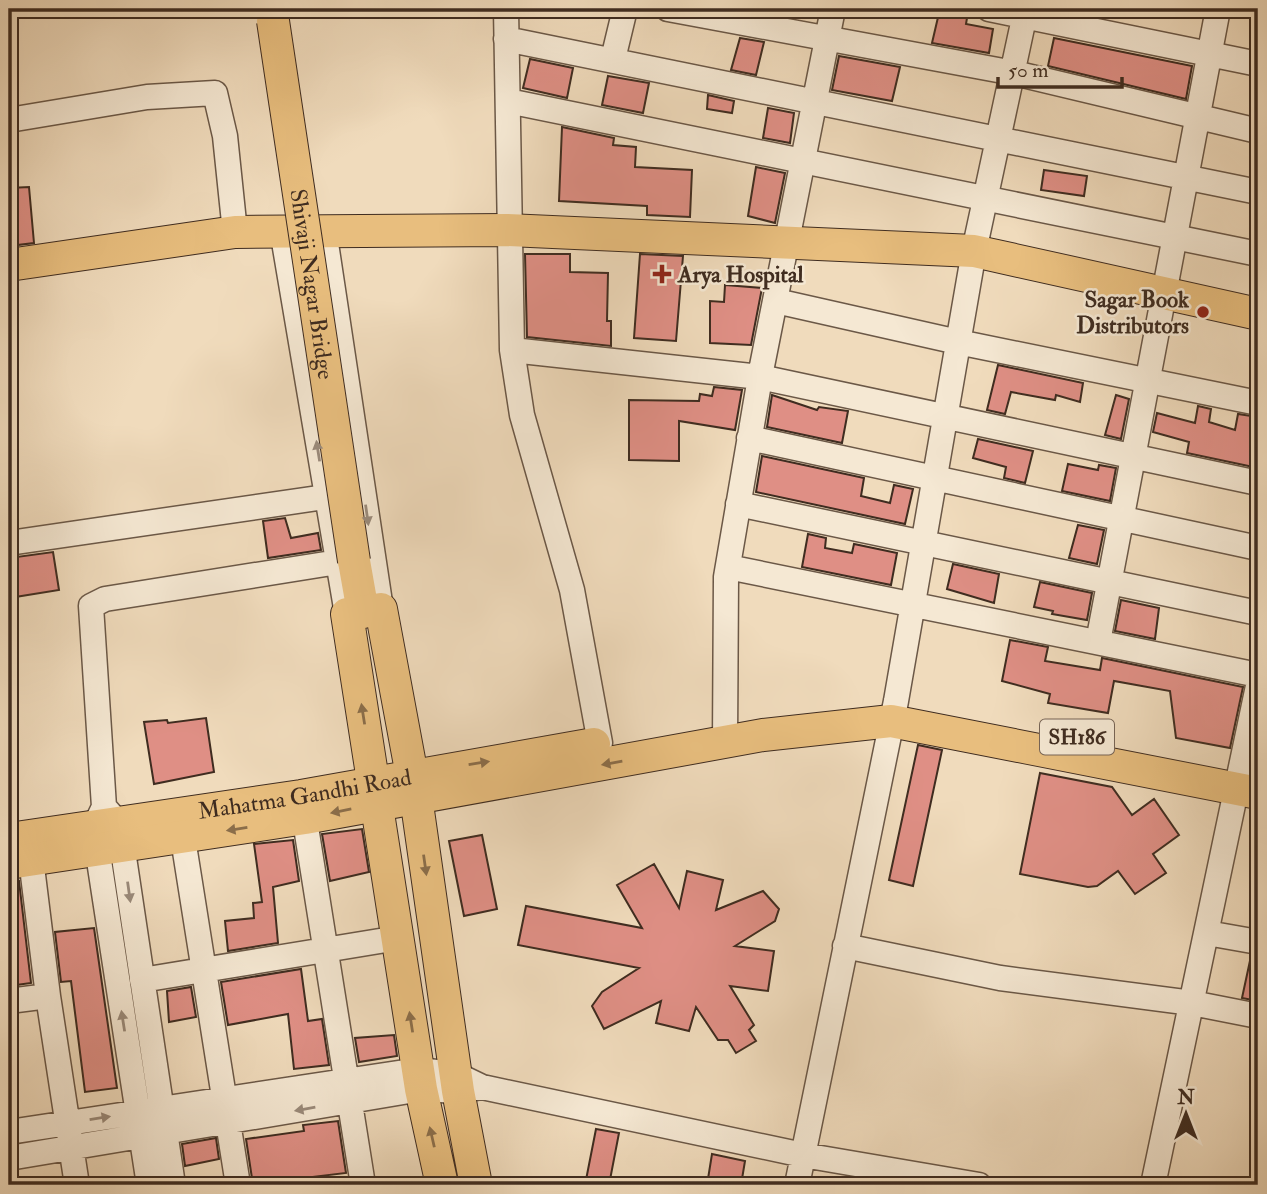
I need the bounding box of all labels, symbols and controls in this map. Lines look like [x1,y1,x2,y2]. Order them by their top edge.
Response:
scale bar [998,46,1122,90]
text: 50 m [1008,57,1049,84]
street label: Shivaji Nagar Bridge [284,187,341,382]
place label: Arya Hospital [677,260,804,290]
marker: Arya Hospital [652,264,672,284]
place label: Sagar Book Distributors [1076,285,1190,340]
marker: Sagar Book Distributors [1195,304,1211,320]
one-way arrow [312,440,323,462]
one-way arrow [362,505,373,527]
one-way arrow [358,703,369,725]
road number: SH186 [1040,720,1114,754]
one-way arrow [468,757,490,768]
one-way arrow [601,757,623,768]
street label: Mahatma Gandhi Road [196,762,414,826]
one-way arrow [330,806,352,817]
one-way arrow [226,824,248,835]
one-way arrow [420,854,431,876]
one-way arrow [124,881,135,903]
one-way arrow [117,1010,128,1032]
one-way arrow [405,1011,416,1033]
north arrow [1152,1078,1222,1148]
text: N [1176,1086,1195,1110]
one-way arrow [294,1104,316,1115]
one-way arrow [90,1112,112,1123]
one-way arrow [426,1126,437,1148]

